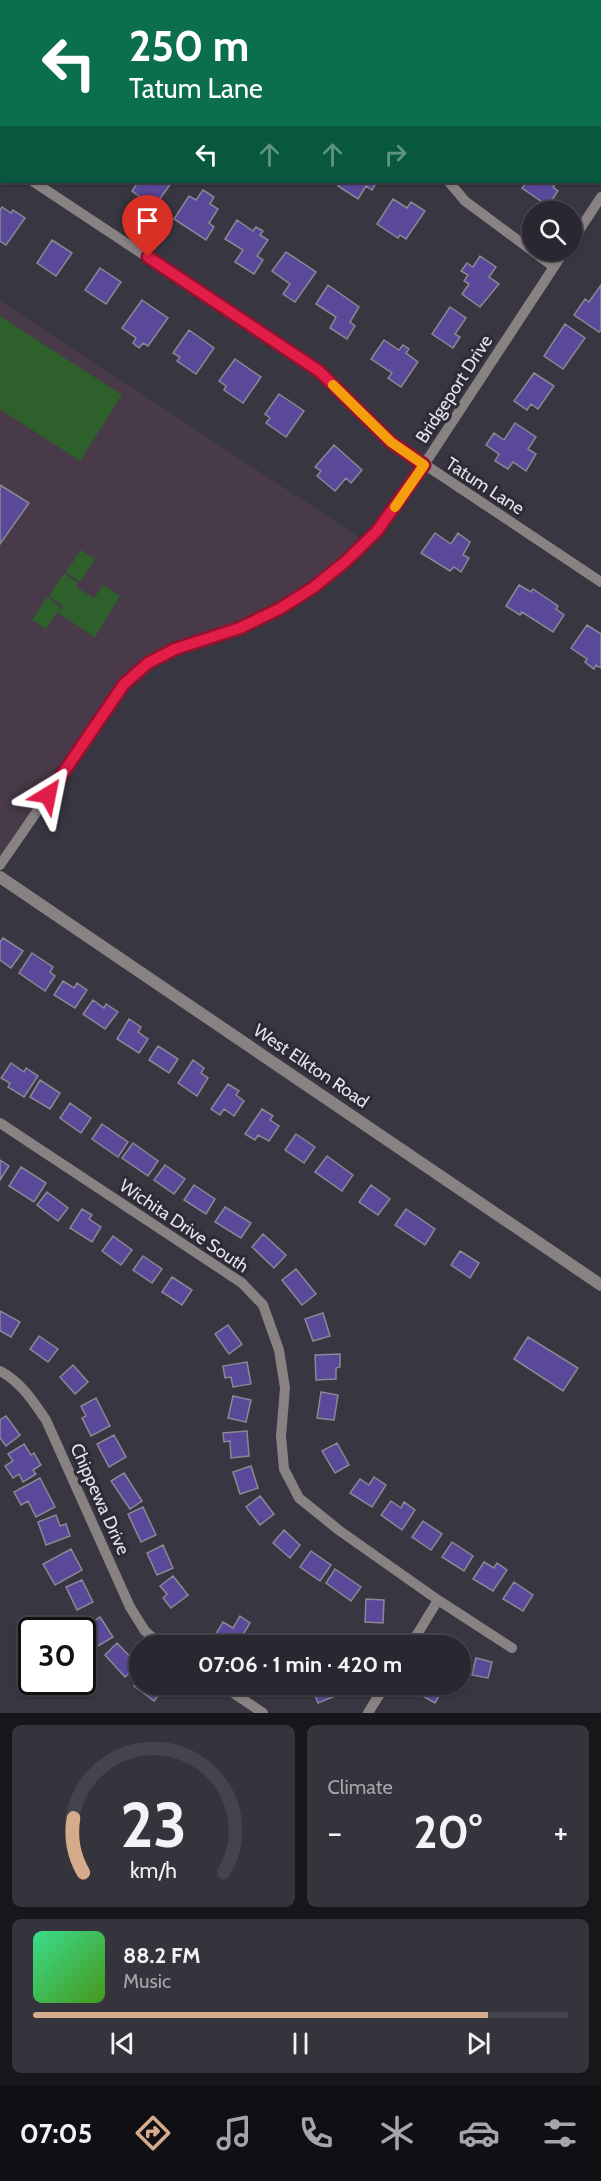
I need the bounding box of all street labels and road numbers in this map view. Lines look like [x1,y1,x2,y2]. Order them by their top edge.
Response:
street label: Bridgeport Drive [411,331,497,447]
street label: Tatum Lane [442,452,528,520]
street label: West Elkton Road [249,1019,373,1113]
street label: Wichita Drive South [115,1175,253,1277]
street label: Chippewa Drive [66,1440,134,1558]

